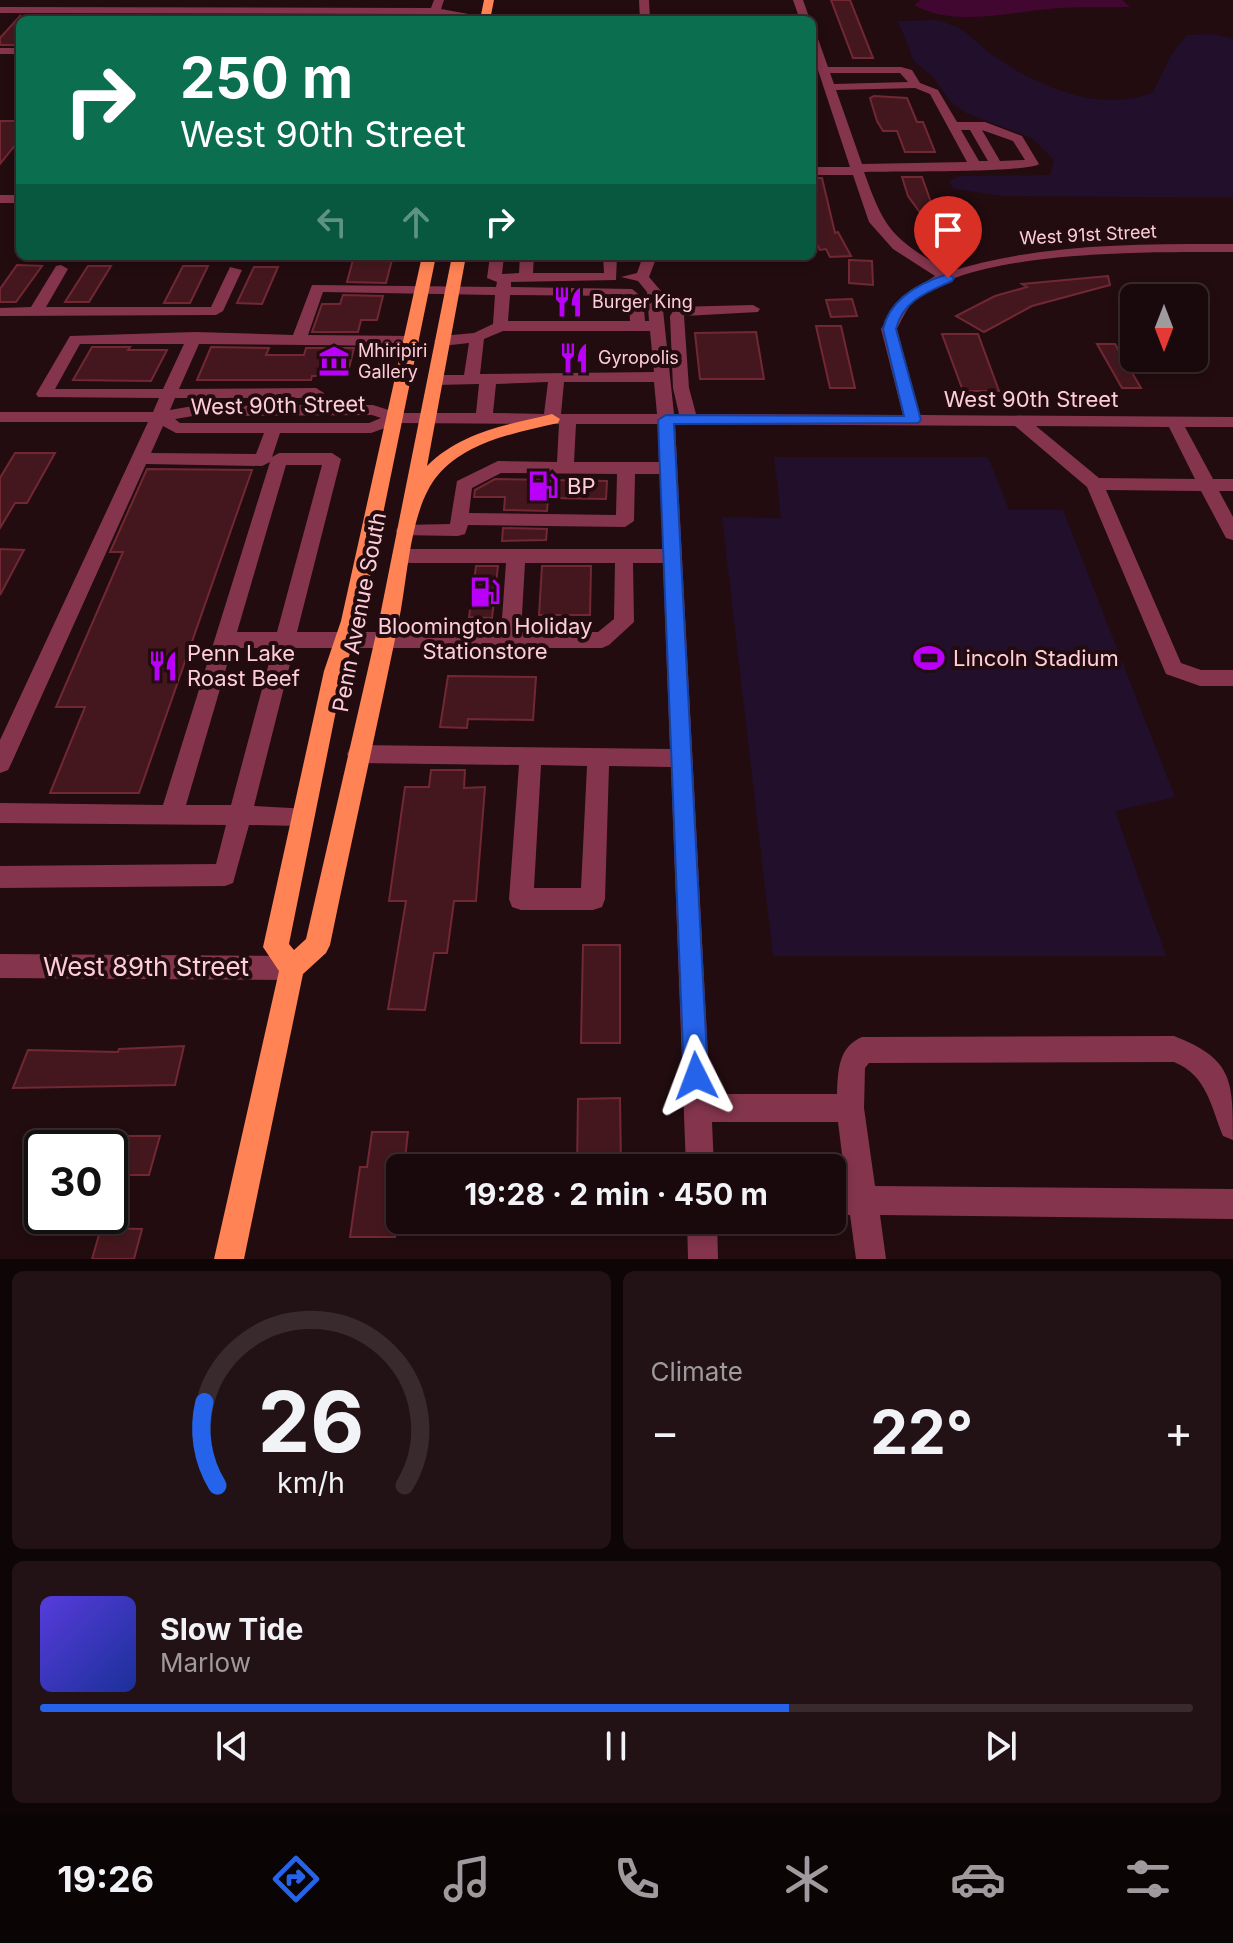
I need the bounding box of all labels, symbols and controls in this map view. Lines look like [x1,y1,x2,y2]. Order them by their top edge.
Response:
text: 250 m [180,44,353,112]
icon: right [48,48,152,152]
text: West 90th Street [180,112,466,156]
pin [914,196,982,278]
icon: left [310,200,354,244]
icon: ahead [394,200,438,244]
icon: right [478,200,522,244]
icon: arrive [926,208,970,252]
street label: West 91st Street [1019,220,1157,249]
north arrow [1120,284,1208,372]
map controls [1120,284,1208,372]
restaurant icon: Burger King [551,285,585,319]
place label: Burger King [592,291,693,312]
place label: Mhiripiri Gallery [358,340,427,382]
restaurant icon: Gyropolis [557,341,591,375]
museum icon: Mhiripiri Gallery [317,344,351,378]
place label: Gyropolis [598,347,679,368]
street label: West 90th Street [944,386,1118,412]
street label: West 90th Street [190,390,366,420]
fuel station icon: BP [526,469,560,503]
place label: BP [567,473,595,499]
street label: Penn Avenue South [327,510,391,714]
fuel station icon: Bloomington Holiday Stationstore [468,575,502,609]
place label: Bloomington Holiday Stationstore [378,613,592,664]
place label: Penn Lake Roast Beef [187,640,300,691]
sports icon: Lincoln Stadium [912,641,946,675]
place label: Lincoln Stadium [953,645,1119,671]
restaurant icon: Penn Lake Roast Beef [146,649,180,683]
street label: West 89th Street [43,951,249,982]
position arrow [654,1034,738,1118]
speed limit sign: 30 [24,1130,128,1234]
text: 19:28 · 2 min · 450 m [464,1176,768,1212]
text: Climate [651,1356,743,1387]
text: 26 [258,1371,364,1472]
text: 22° [870,1396,973,1468]
text: − [651,1405,680,1459]
text: + [1164,1405,1193,1459]
text: km/h [277,1465,345,1500]
text: Slow Tide [160,1611,303,1647]
text: Marlow [160,1647,251,1678]
icon: previous [210,1724,254,1768]
icon: pause [594,1724,638,1768]
icon: next [979,1724,1023,1768]
icon: directions [268,1851,324,1907]
icon: music [439,1851,495,1907]
icon: phone [609,1851,665,1907]
icon: climate [779,1851,835,1907]
icon: car [950,1851,1006,1907]
icon: filters [1120,1851,1176,1907]
text: 19:26 [57,1857,154,1901]

